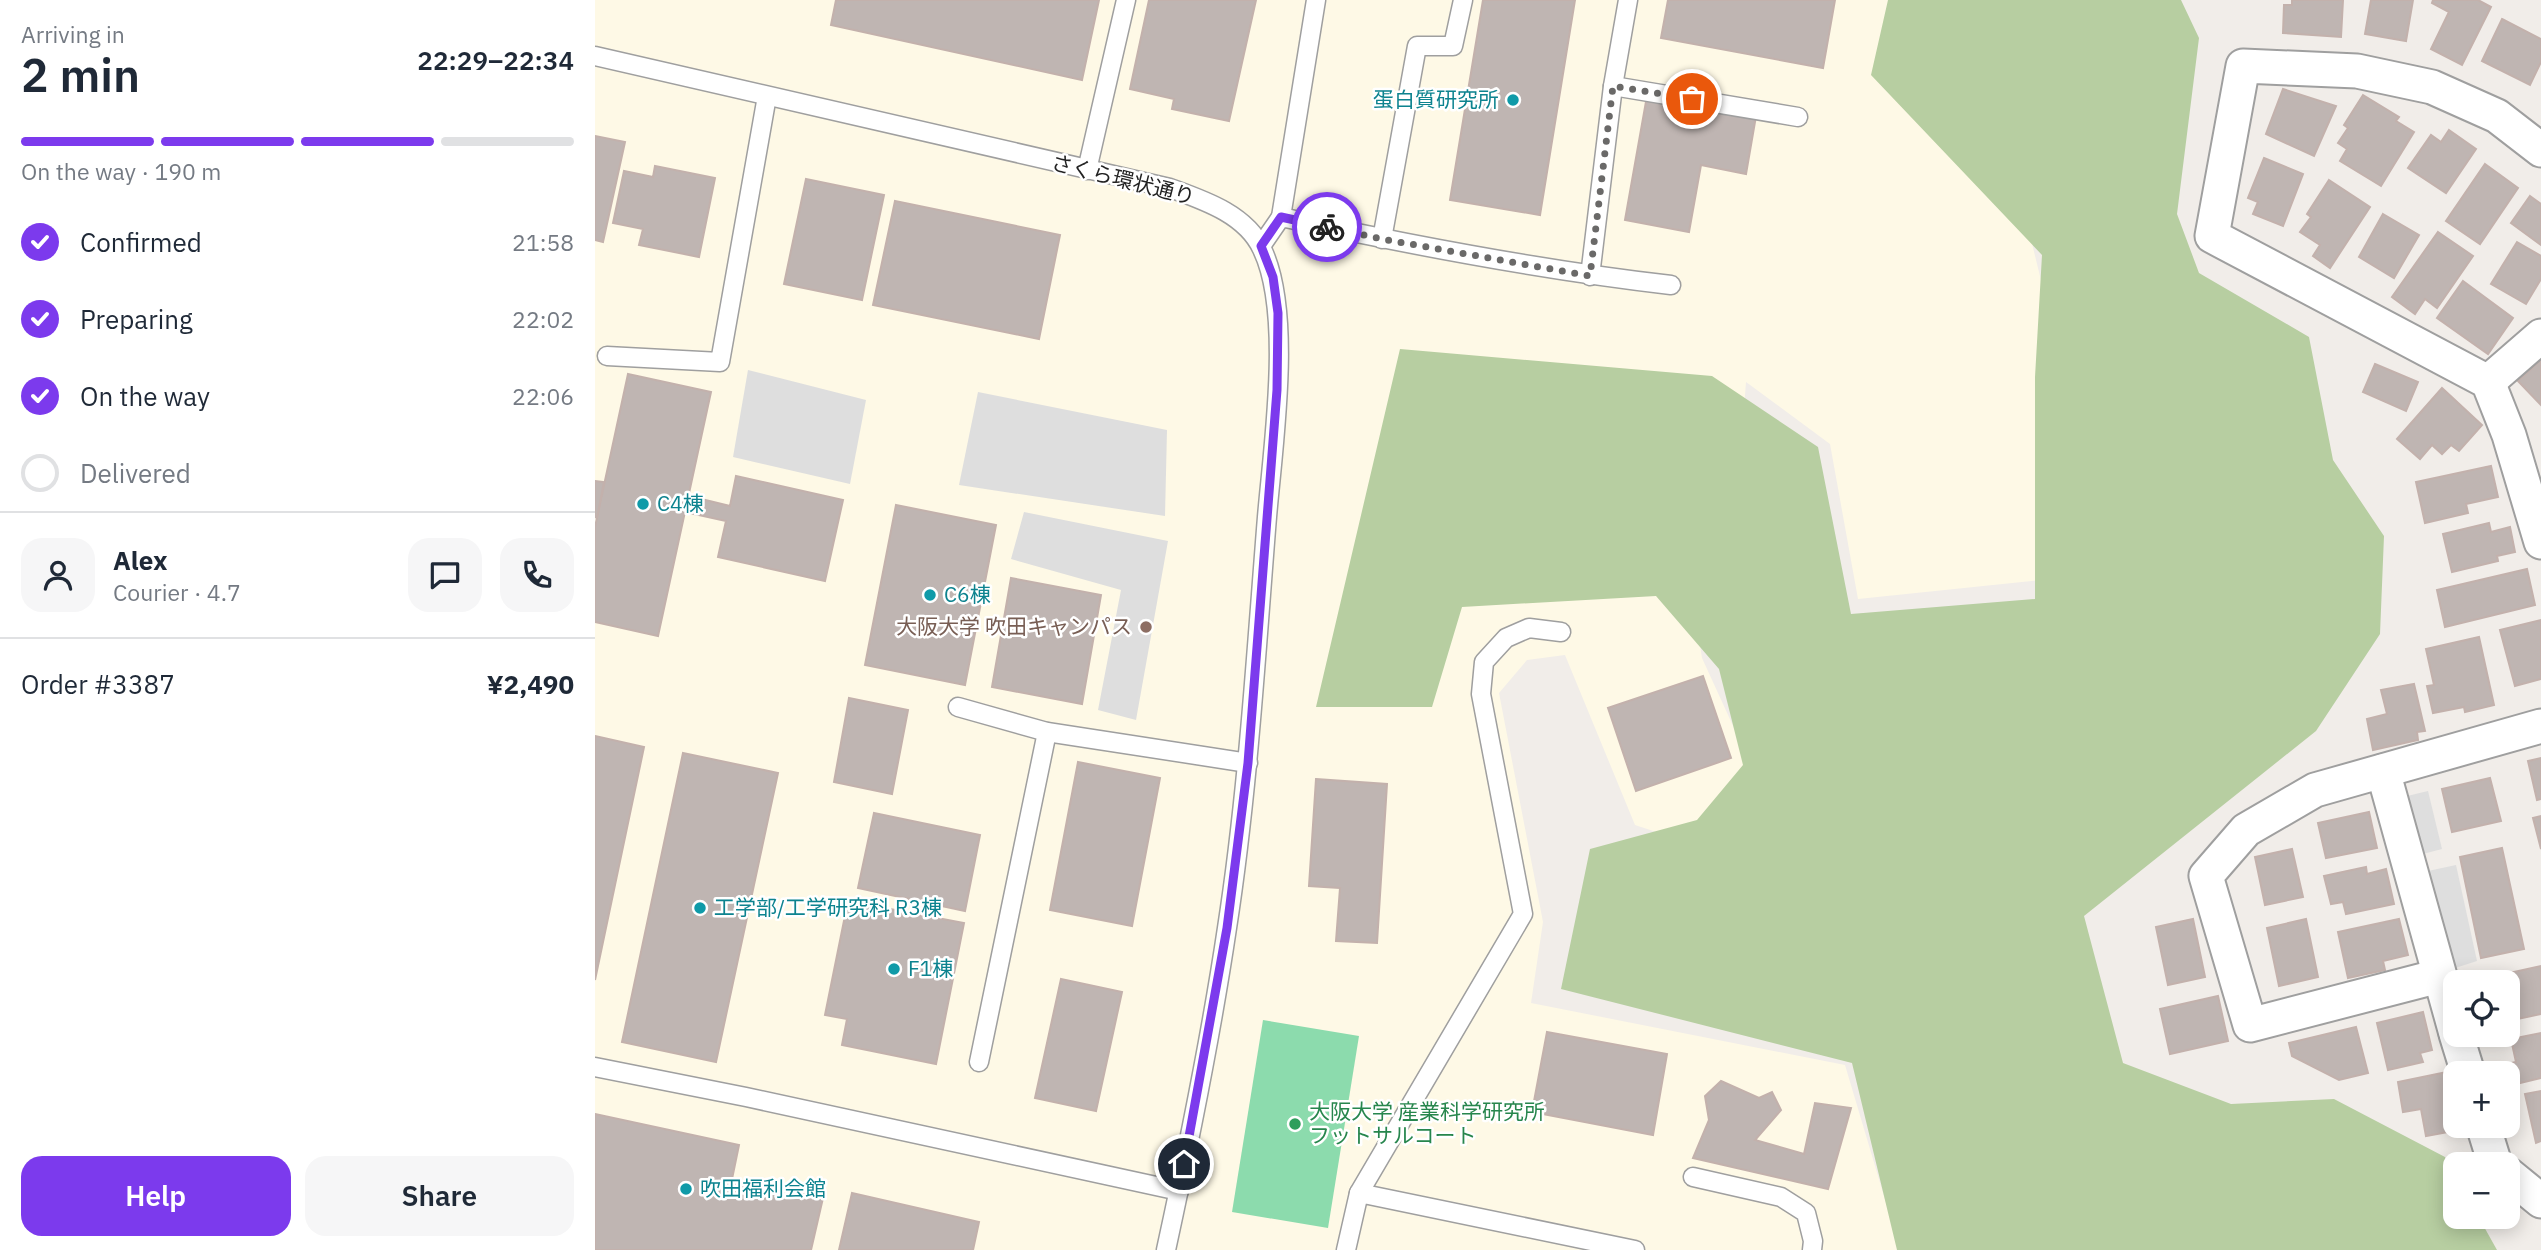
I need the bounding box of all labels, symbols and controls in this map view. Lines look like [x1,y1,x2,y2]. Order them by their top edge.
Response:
text: Arriving in [21,19,125,49]
text: 22:29–22:34 [417,43,574,77]
text: 2 min [21,45,140,105]
pin [1662,69,1722,129]
icon: bag [1673,80,1711,118]
place label: 蛋白質研究所 [1373,85,1499,113]
marker: 蛋白質研究所 [1505,92,1521,108]
street label: さくら環状通り [1049,148,1198,210]
text: On the way · 190 m [21,156,221,186]
courier [1292,192,1362,262]
icon: bike [1308,208,1346,246]
icon: check [21,223,59,261]
text: Confirmed [80,225,202,259]
text: 21:58 [512,227,574,257]
icon: check [21,300,59,338]
text: Preparing [80,302,193,336]
text: 22:02 [512,304,574,334]
icon: check [21,377,59,415]
text: On the way [80,379,210,413]
text: 22:06 [512,381,574,411]
text: Delivered [80,456,191,490]
place label: C4棟 [657,489,704,517]
marker: C4棟 [635,496,651,512]
button: person [21,538,95,612]
button: chat [408,538,482,612]
button: phone [500,538,574,612]
text: Alex [113,543,167,577]
text: Courier · 4.7 [113,577,241,607]
place label: C6棟 [944,580,991,608]
marker: C6棟 [922,587,938,603]
place label: 大阪大学 吹田キャンパス [896,612,1132,640]
marker: 大阪大学 吹田キャンパス [1138,619,1154,635]
text: Order #3387 [21,667,175,701]
text: ¥2,490 [487,667,574,701]
place label: 工学部/工学研究科 R3棟 [714,893,942,921]
marker: 工学部/工学研究科 R3棟 [692,900,708,916]
place label: F1棟 [908,954,953,982]
marker: F1棟 [886,961,902,977]
map controls [2443,970,2520,1229]
button: locate [2443,970,2520,1047]
button: + [2443,1061,2520,1138]
place label: 大阪大学 産業科学研究所 フットサルコート [1309,1097,1545,1149]
marker: 大阪大学 産業科学研究所 フットサルコート [1287,1116,1303,1132]
pin [1154,1134,1214,1194]
icon: home [1165,1145,1203,1183]
button: − [2443,1152,2520,1229]
button: Help [21,1156,291,1236]
button: Share [305,1156,574,1236]
place label: 吹田福利会館 [700,1174,826,1202]
marker: 吹田福利会館 [678,1181,694,1197]

